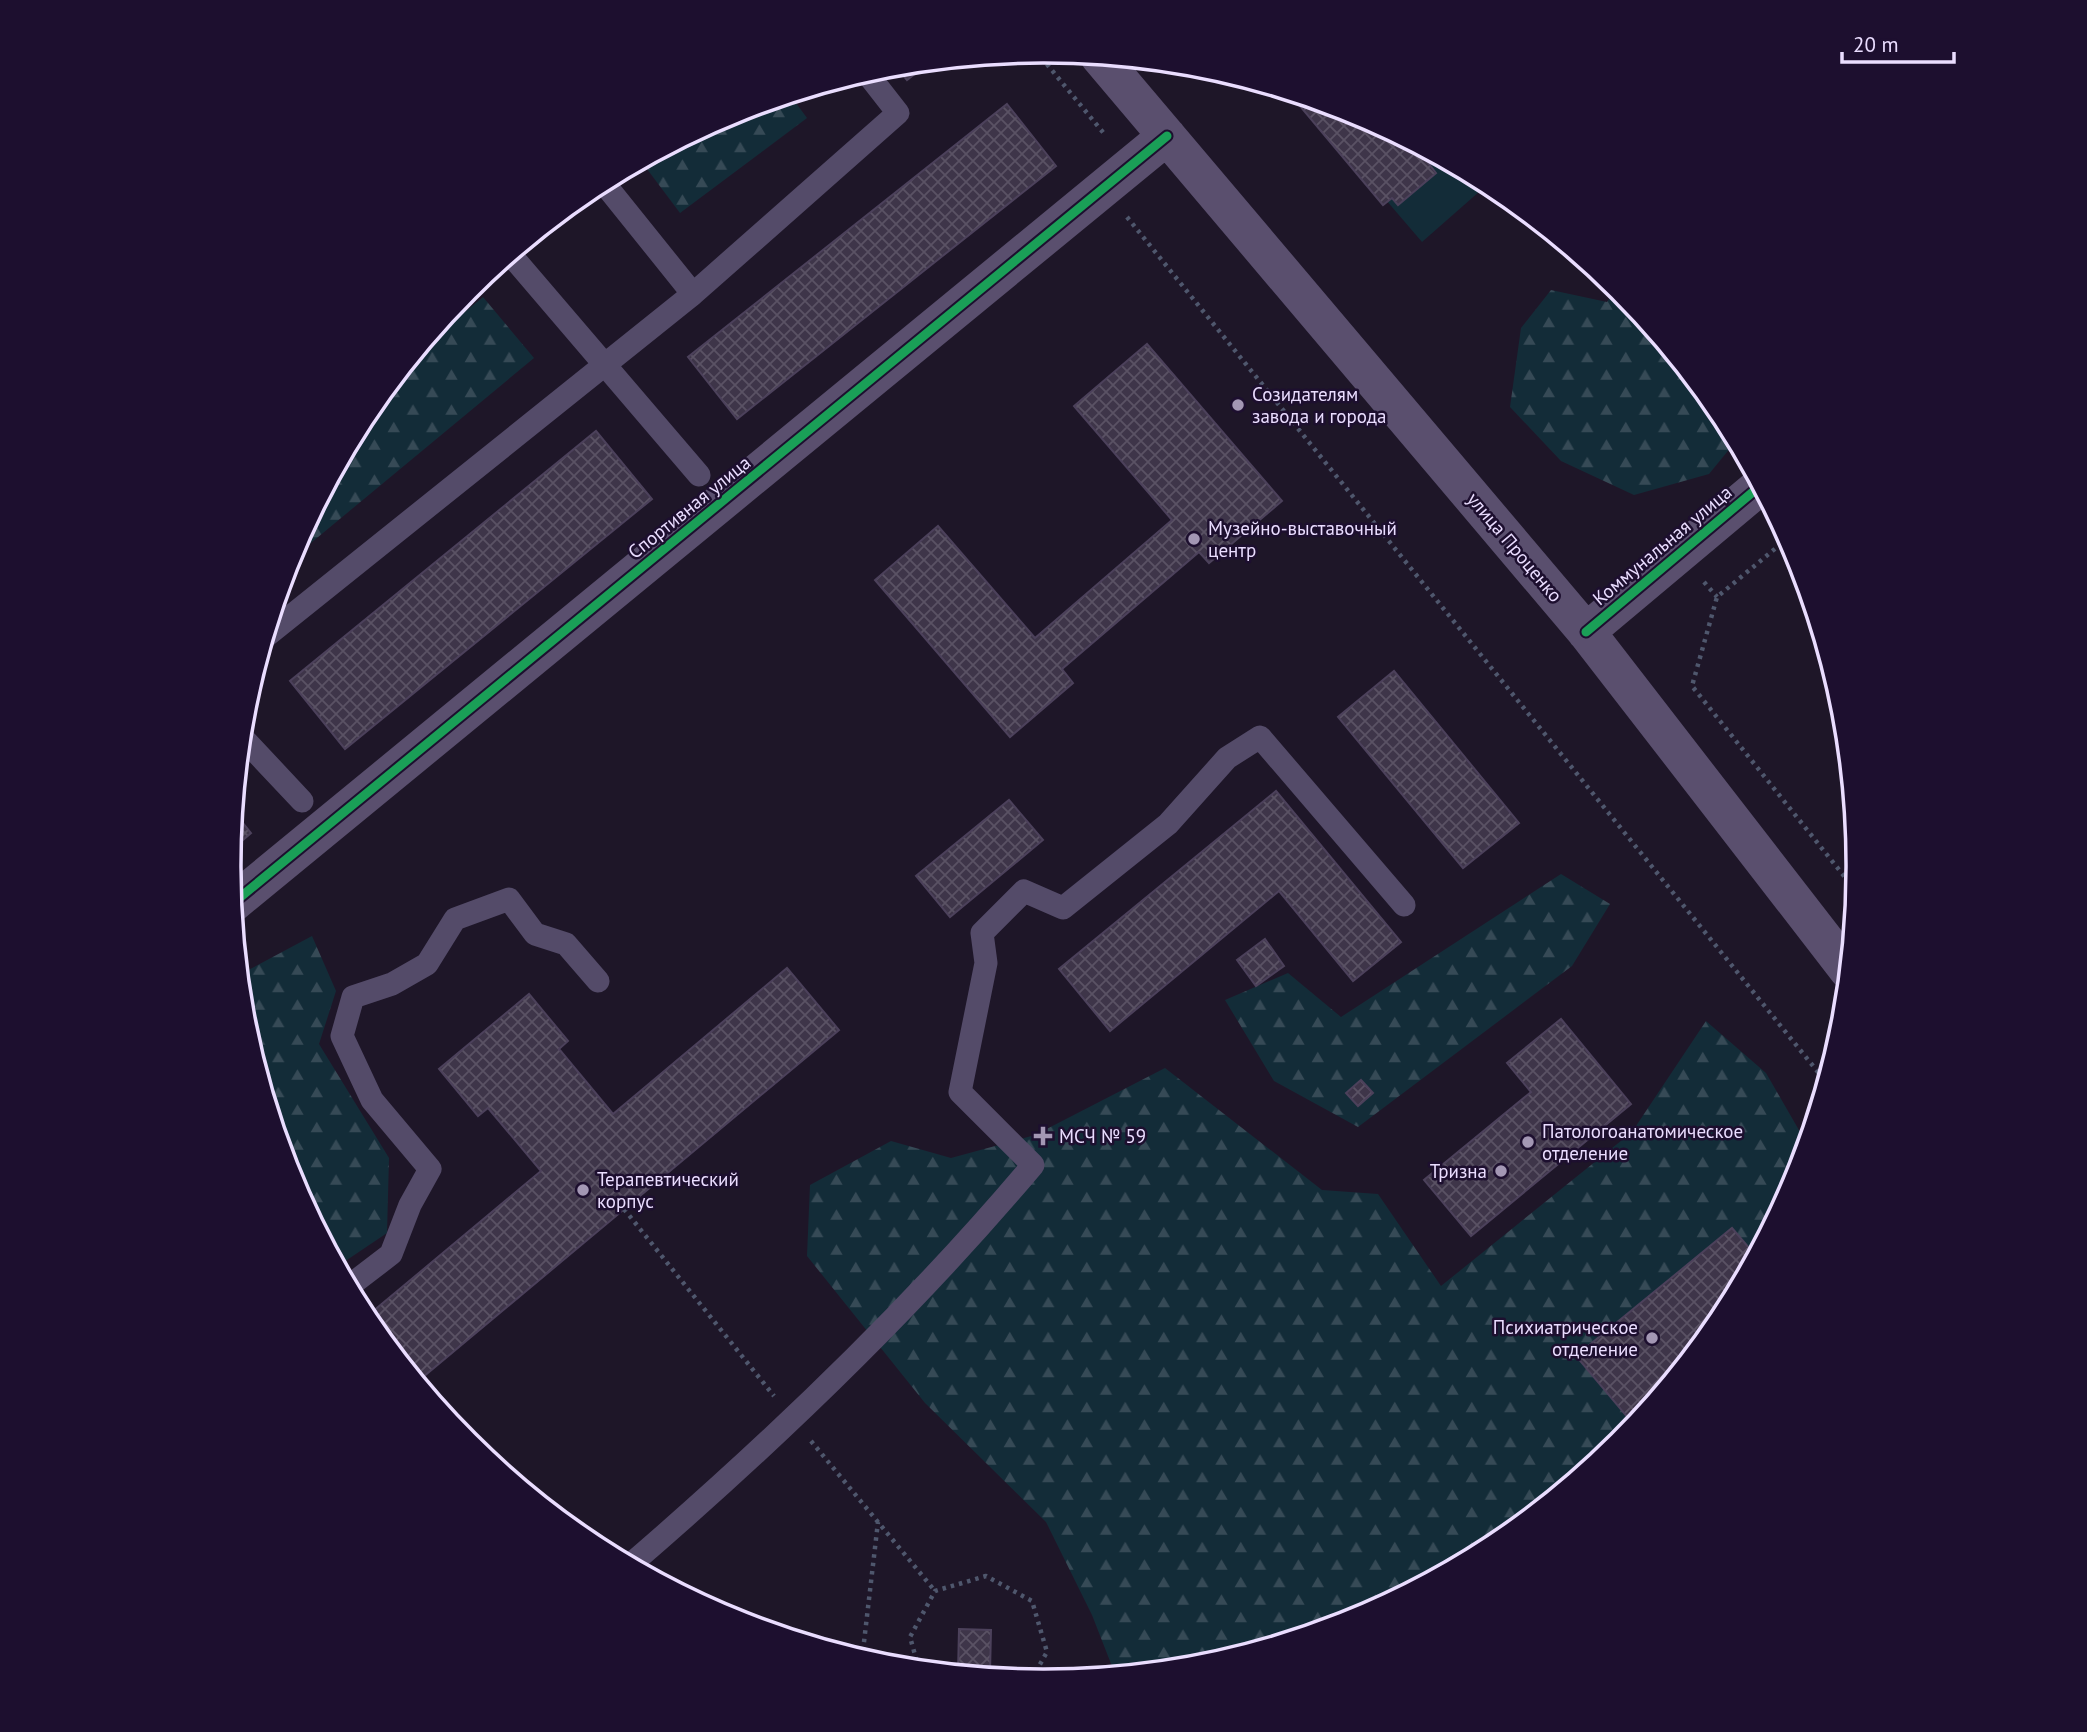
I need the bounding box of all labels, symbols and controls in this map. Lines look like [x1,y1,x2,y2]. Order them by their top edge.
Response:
scale bar [1842,21,1954,65]
text: 20 m [1853,31,1899,58]
place label: Созидателям завода и города [1252,382,1387,428]
marker: Созидателям завода и города [1230,397,1246,413]
street label: Спортивная улица [623,450,755,564]
street label: Коммунальная улица [1588,480,1736,610]
street label: улица Проценко [1462,487,1568,607]
place label: Музейно-выставочный центр [1208,516,1397,562]
marker: Музейно-выставочный центр [1186,531,1202,547]
place label: Патологоанатомическое отделение [1542,1119,1743,1165]
place label: МСЧ № 59 [1059,1124,1146,1148]
marker: МСЧ № 59 [1033,1126,1053,1146]
marker: Патологоанатомическое отделение [1520,1134,1536,1150]
place label: Тризна [1430,1159,1487,1183]
marker: Тризна [1493,1163,1509,1179]
place label: Терапевтический корпус [597,1167,739,1213]
marker: Терапевтический корпус [575,1182,591,1198]
place label: Психиатрическое отделение [1493,1315,1638,1361]
marker: Психиатрическое отделение [1644,1330,1660,1346]

